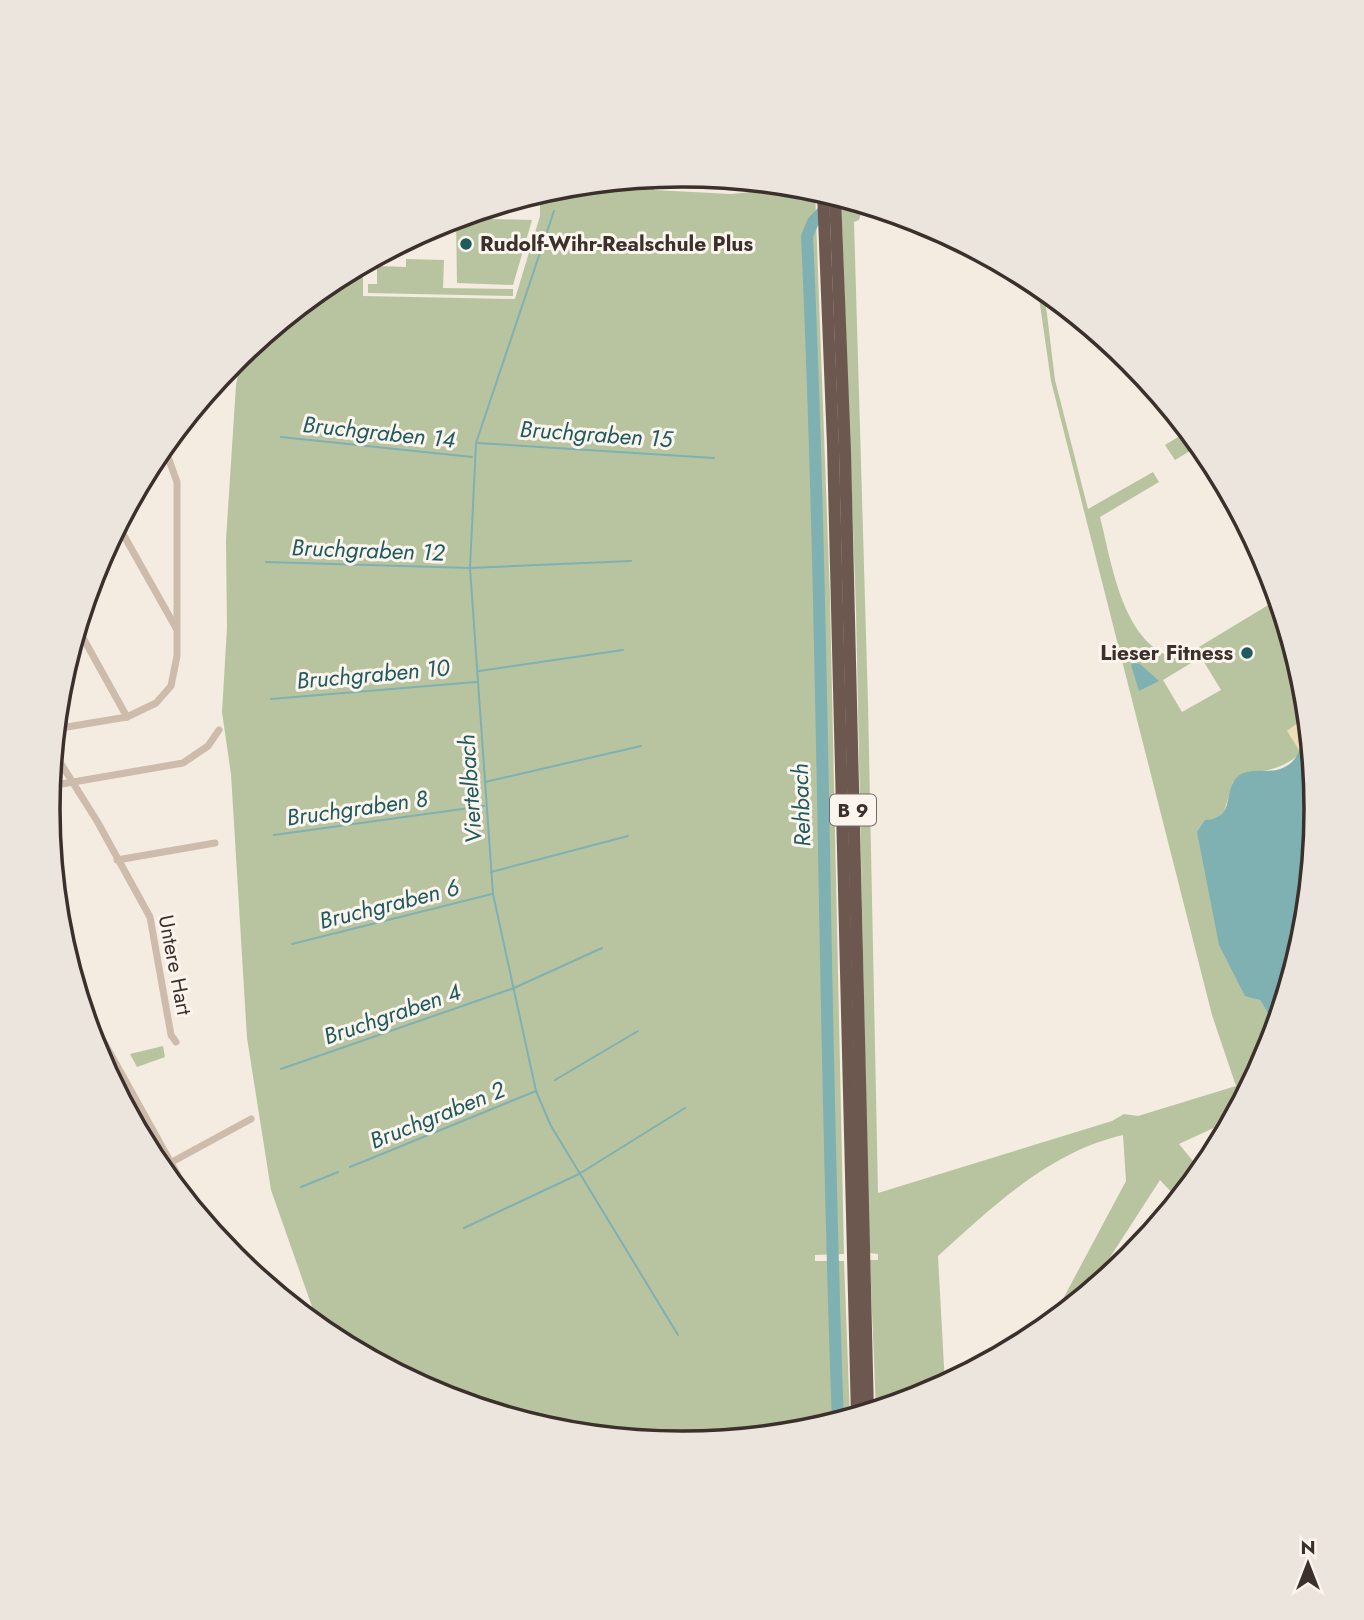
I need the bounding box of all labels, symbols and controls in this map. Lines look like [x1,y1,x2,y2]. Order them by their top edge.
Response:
place label: Rudolf-Wihr-Realschule Plus [480,229,753,259]
marker: Rudolf-Wihr-Realschule Plus [458,236,474,252]
water label: Bruchgraben 14 [301,407,457,457]
water label: Bruchgraben 15 [519,412,675,456]
water label: Bruchgraben 12 [291,530,446,570]
place label: Lieser Fitness [1100,638,1233,668]
marker: Lieser Fitness [1239,645,1255,661]
water label: Bruchgraben 10 [295,650,452,698]
water label: Viertelbach [449,733,491,845]
water label: Rehbach [783,763,819,847]
water label: Bruchgraben 8 [284,781,430,835]
road number: B 9 [830,794,876,825]
water label: Bruchgraben 6 [316,870,463,938]
street label: Untere Hart [151,912,199,1018]
water label: Bruchgraben 4 [319,975,465,1053]
water label: Bruchgraben 2 [364,1072,511,1158]
north arrow [1273,1529,1343,1599]
text: N [1300,1534,1316,1561]

